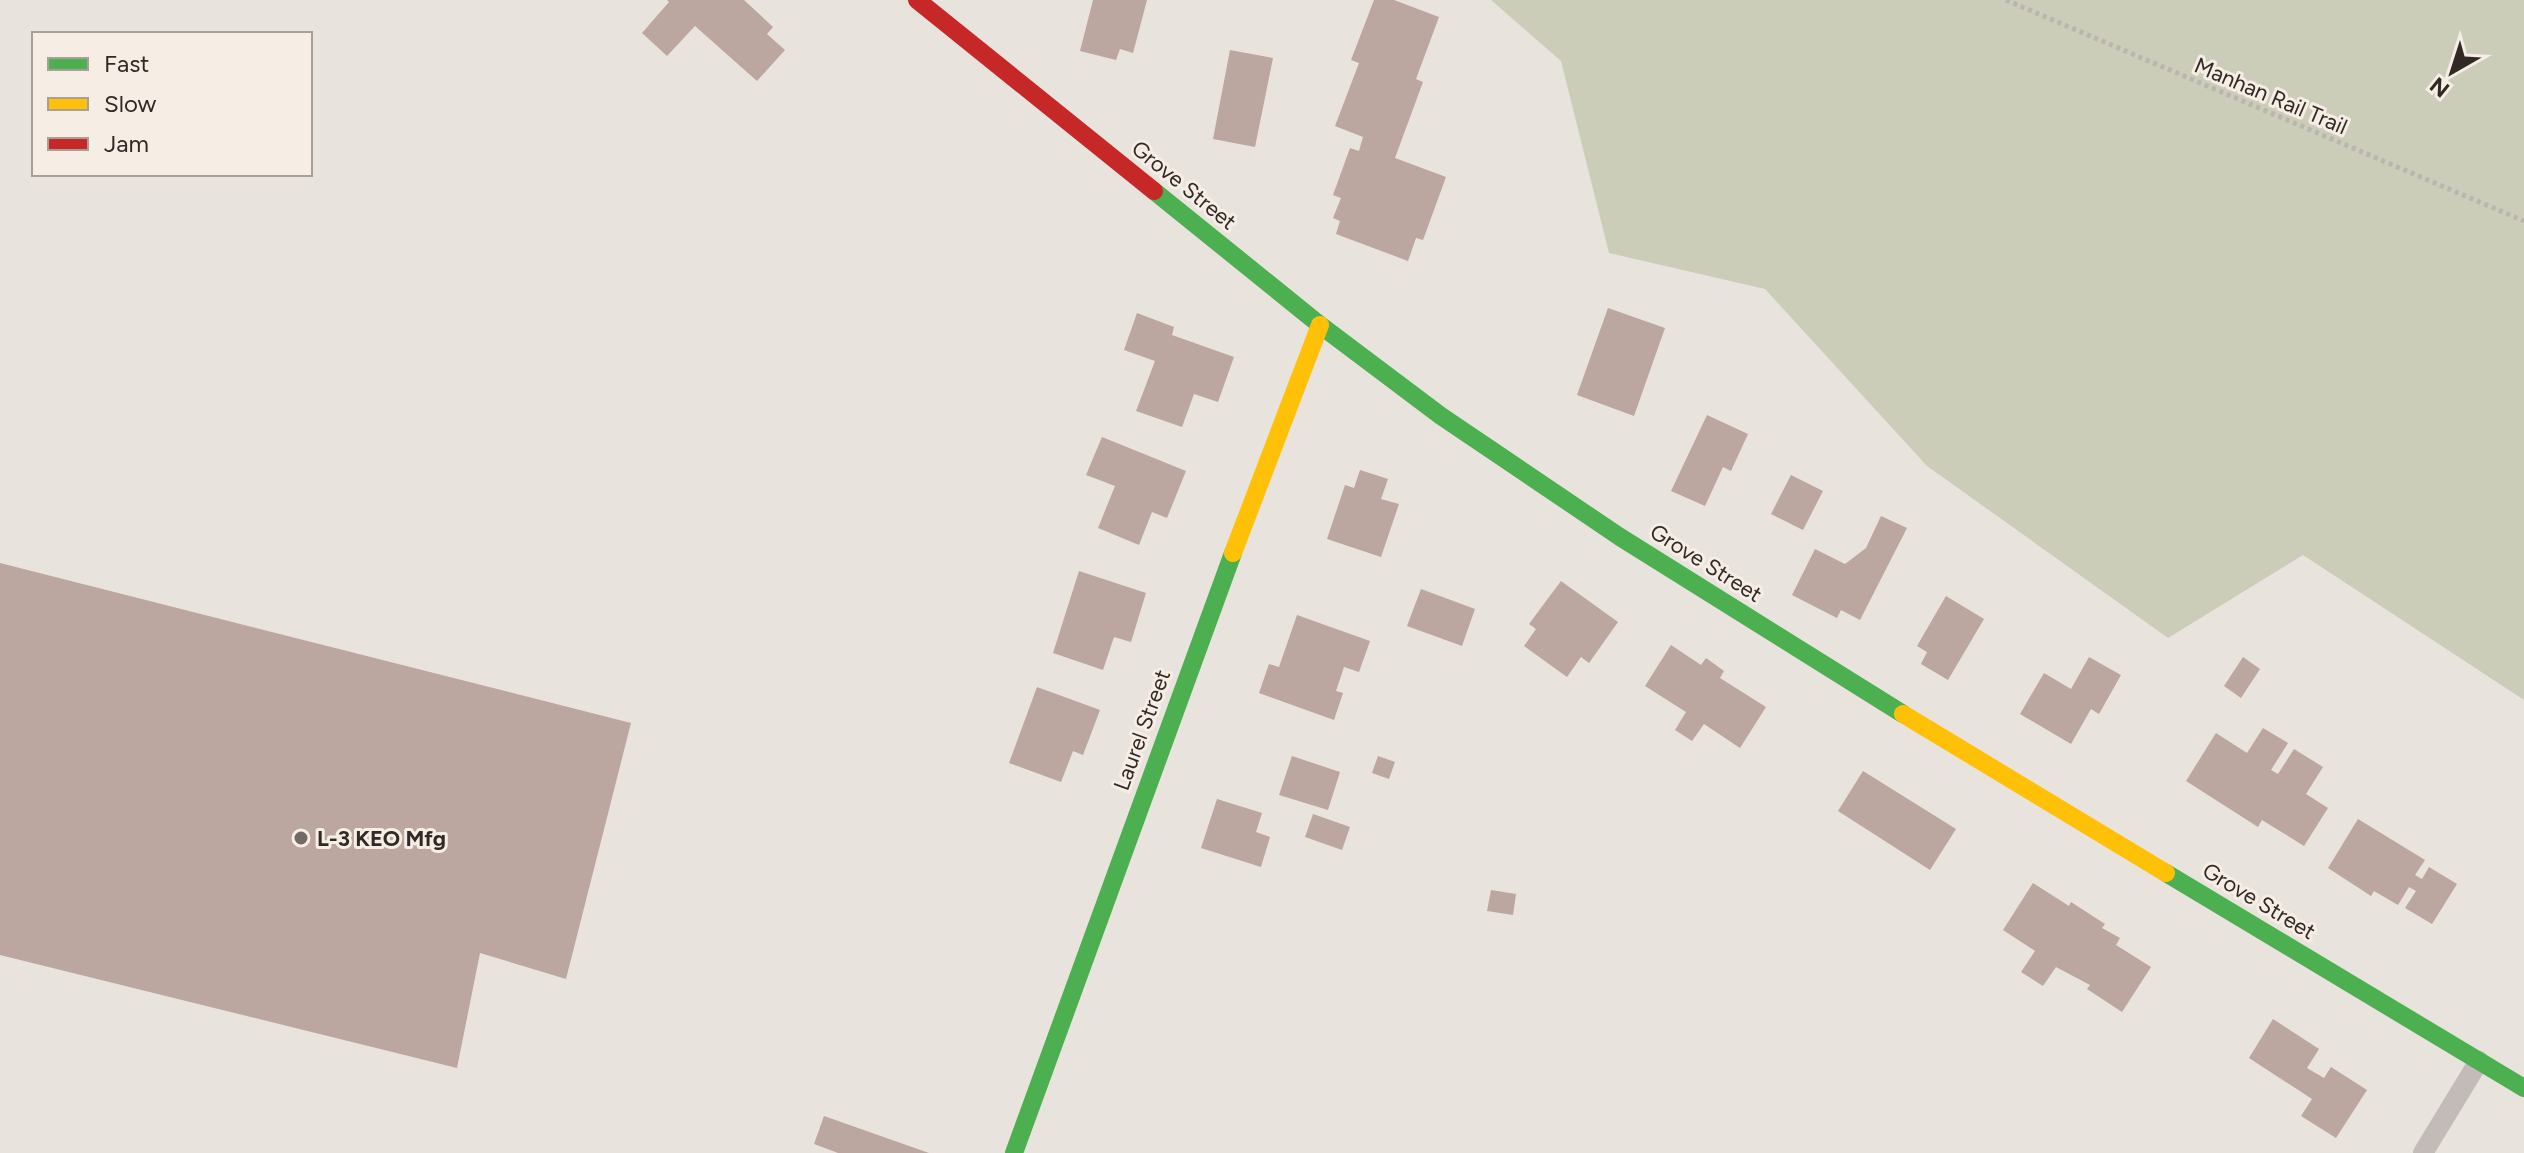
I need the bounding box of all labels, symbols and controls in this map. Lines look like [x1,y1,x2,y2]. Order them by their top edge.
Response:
legend [32,32,312,176]
north arrow [2412,32,2492,112]
text: Fast [104,49,149,78]
street label: Manhan Rail Trail [2191,52,2351,140]
text: N [2425,71,2455,103]
text: Slow [104,89,157,118]
text: Jam [104,129,149,158]
street label: Grove Street [1126,135,1242,235]
street label: Grove Street [1645,518,1767,608]
street label: Laurel Street [1108,666,1176,794]
place label: L-3 KEO Mfg [317,825,446,852]
marker: L-3 KEO Mfg [292,829,310,847]
street label: Grove Street [2198,857,2320,945]

